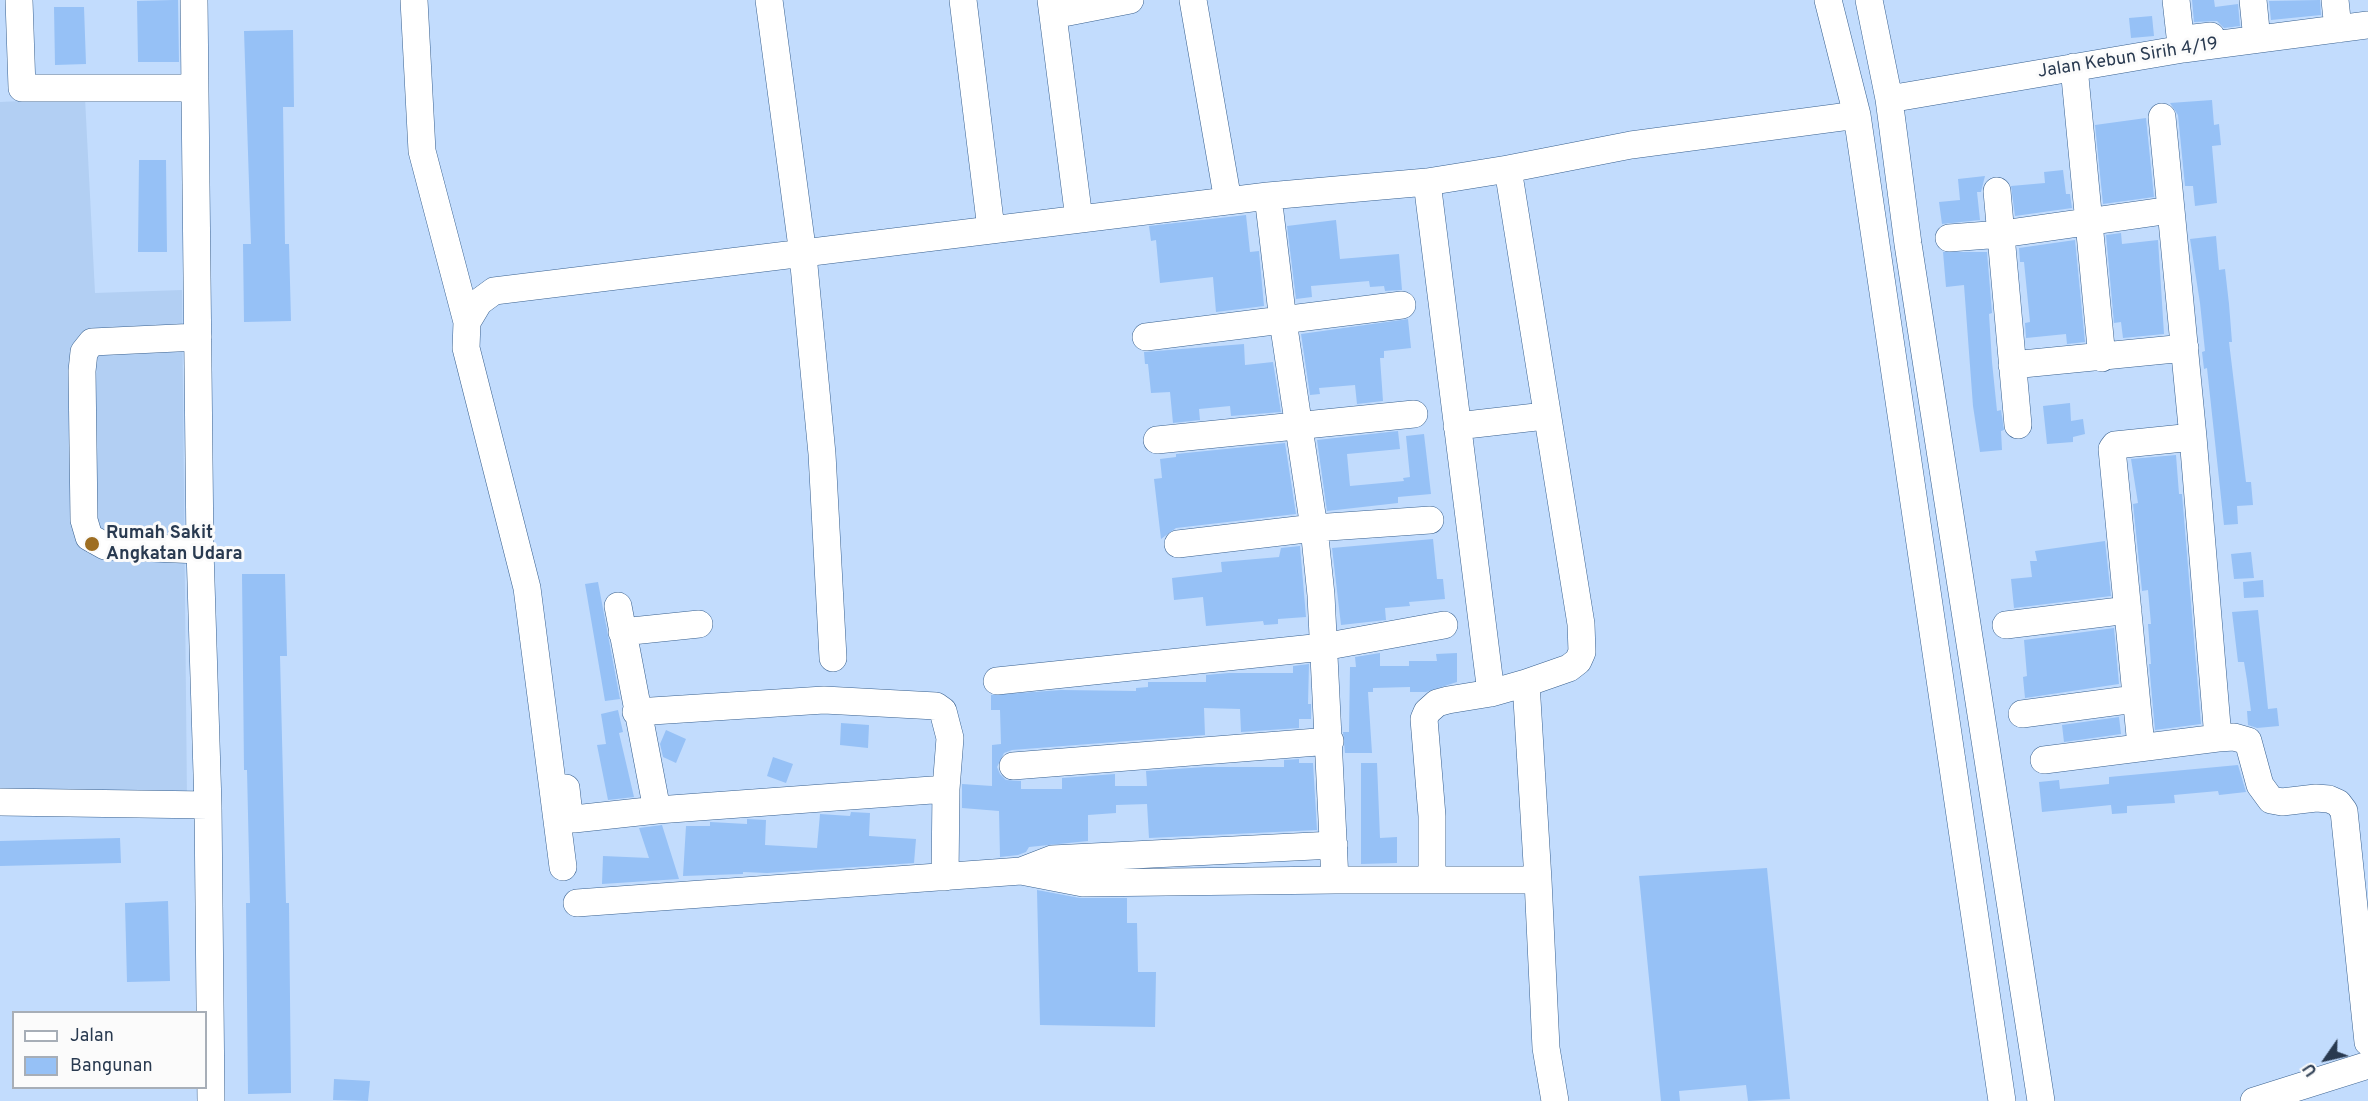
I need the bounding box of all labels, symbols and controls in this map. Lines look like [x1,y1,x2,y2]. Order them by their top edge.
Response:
street label: Jalan Kebun Sirih 4/19 [2036,34,2220,84]
place label: Rumah Sakit Angkatan Udara [106,523,243,566]
marker: Rumah Sakit Angkatan Udara [83,535,101,553]
legend [12,1011,207,1089]
text: Jalan [70,1025,114,1048]
north arrow [2296,1029,2356,1089]
text: Bangunan [70,1055,153,1078]
text: U [2300,1059,2323,1079]

